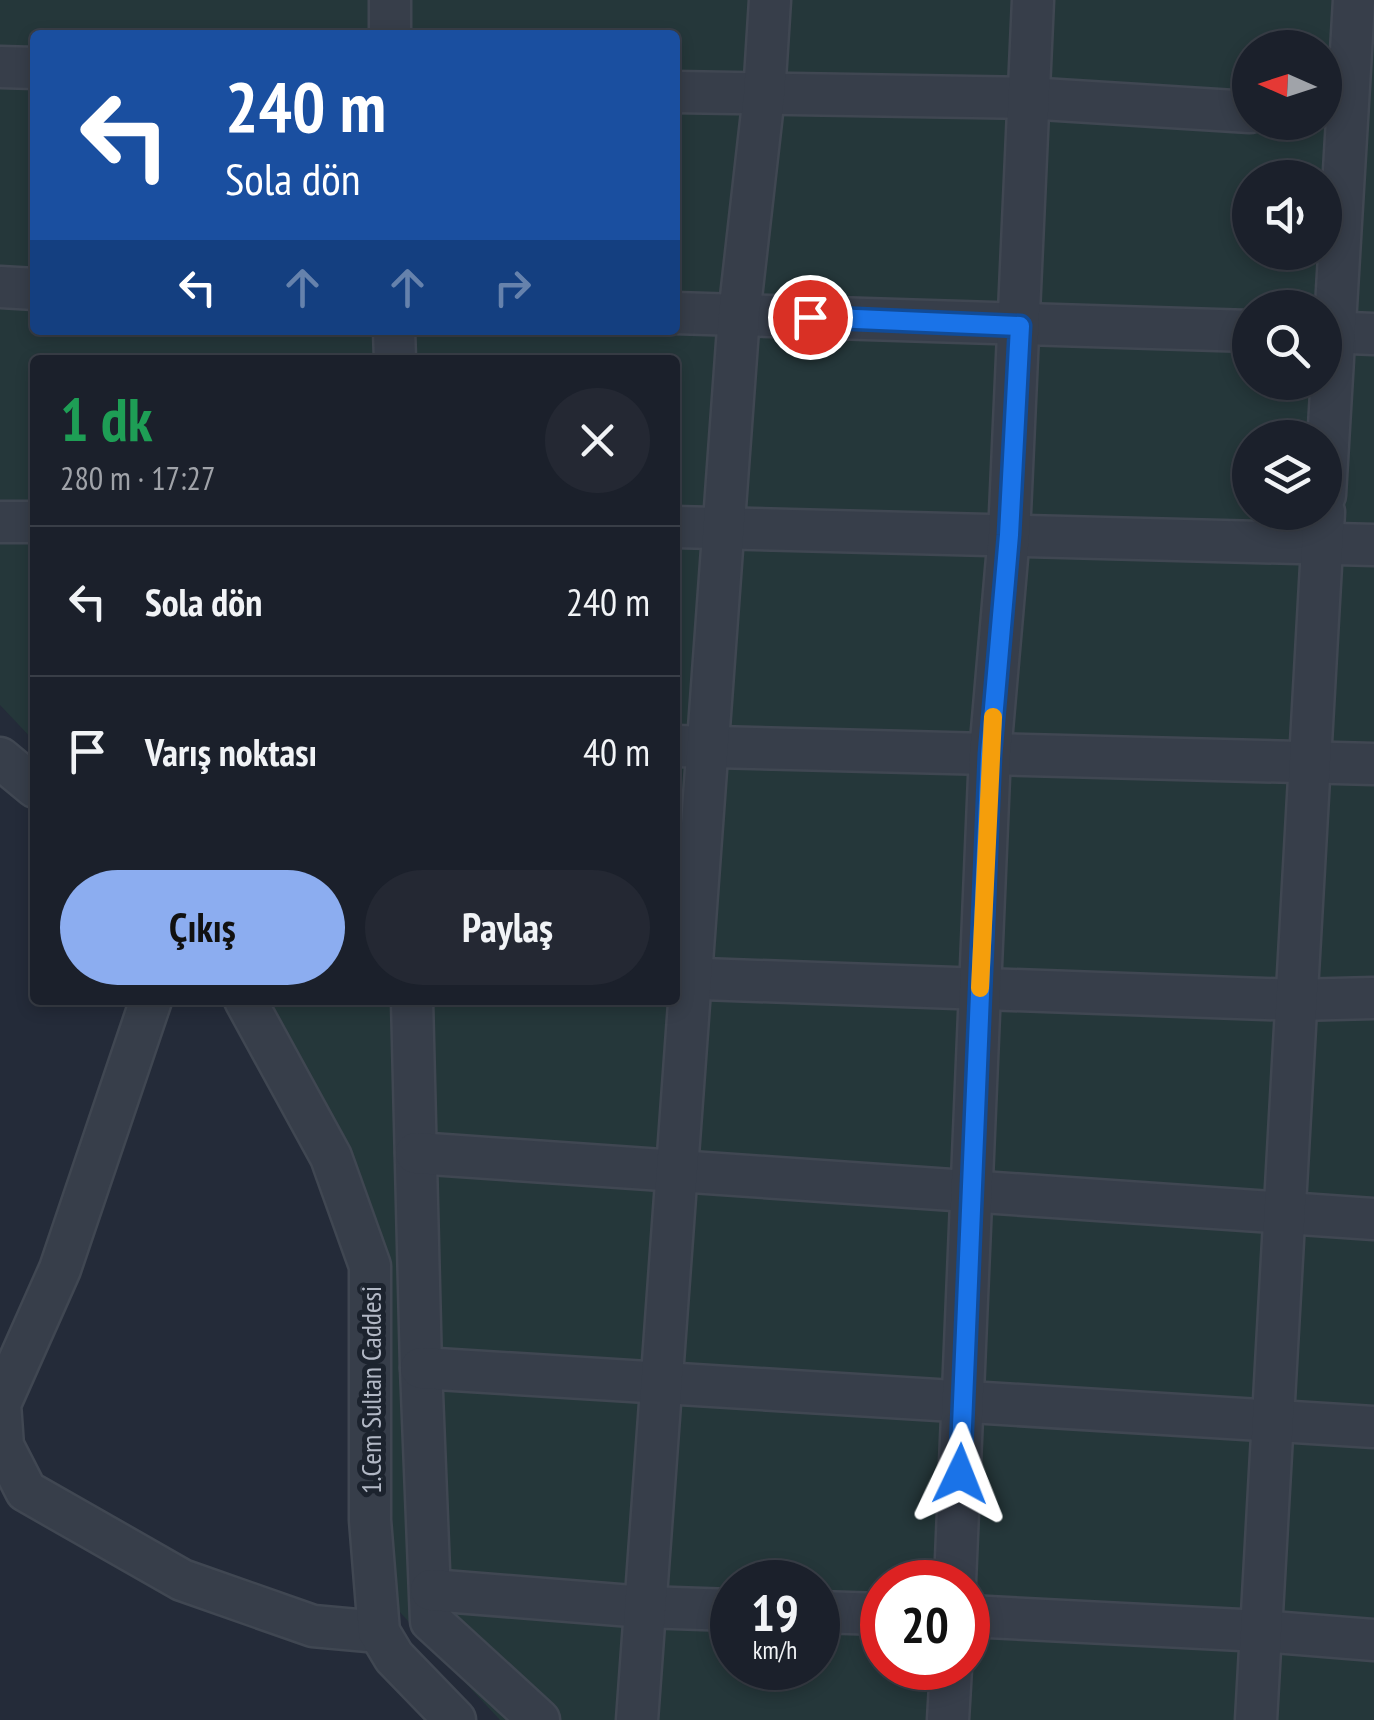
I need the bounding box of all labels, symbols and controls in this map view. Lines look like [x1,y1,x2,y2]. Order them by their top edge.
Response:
north arrow [1232,30,1342,140]
map controls [1232,30,1342,530]
text: 240 m [225,61,386,151]
icon: left [60,70,190,200]
text: Sola dön [225,149,360,207]
button: sound [1232,160,1342,270]
icon: left [170,260,225,315]
icon: ahead [275,260,330,315]
icon: ahead [380,260,435,315]
icon: right [485,260,540,315]
pin [768,275,853,360]
icon: arrive [783,290,838,345]
button: search [1232,290,1342,400]
text: 1 dk [60,380,152,458]
button: close [545,388,650,493]
button: layers [1232,420,1342,530]
text: 280 m · 17:27 [60,457,215,499]
icon: left [60,574,115,629]
text: Sola dön [145,577,262,626]
text: 240 m [566,577,650,626]
icon: arrive [60,724,115,779]
text: Varış noktası [145,727,317,776]
text: 40 m [583,727,650,776]
button: Çıkış [60,870,345,985]
button: Paylaş [365,870,650,985]
street label: 1.Cem Sultan Caddesi [352,1286,389,1494]
position arrow [908,1422,1012,1526]
speed limit sign: 20 [860,1560,990,1690]
text: 19 [751,1580,799,1645]
text: km/h [753,1634,797,1666]

